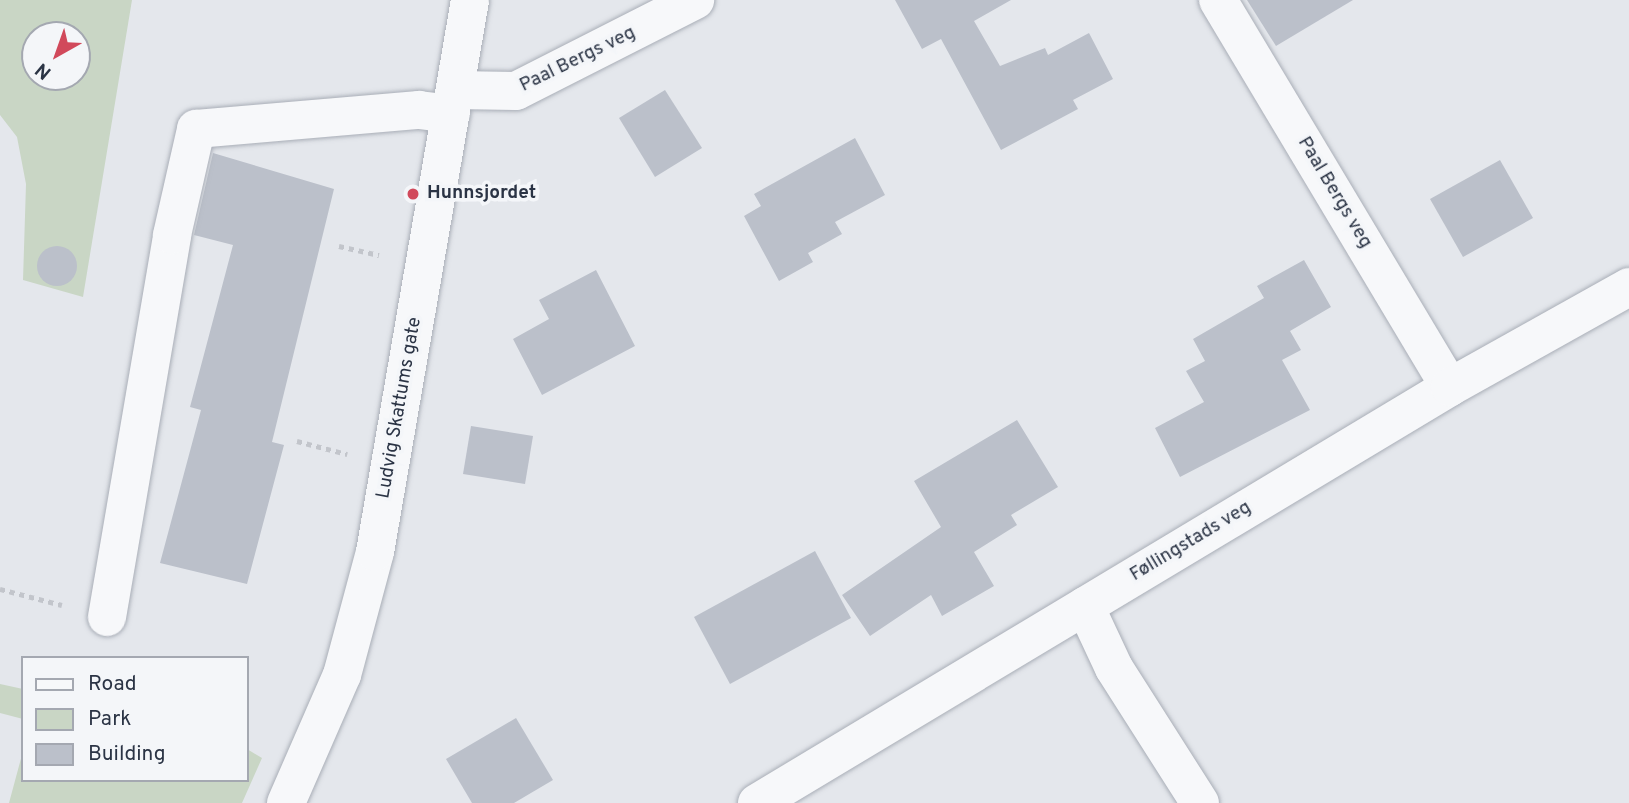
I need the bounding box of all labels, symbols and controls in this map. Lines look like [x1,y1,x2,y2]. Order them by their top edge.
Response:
north arrow [21,21,91,91]
street label: Paal Bergs veg [516,22,640,98]
text: N [31,57,57,84]
street label: Paal Bergs veg [1292,133,1376,253]
place label: Hunnsjordet [427,183,536,205]
marker: Hunnsjordet [405,186,421,202]
street label: Ludvig Skattums gate [373,315,427,501]
street label: Føllingstads veg [1126,497,1256,587]
legend [21,656,248,782]
text: Road [88,671,137,698]
text: Park [88,706,131,733]
text: Building [88,741,166,768]

